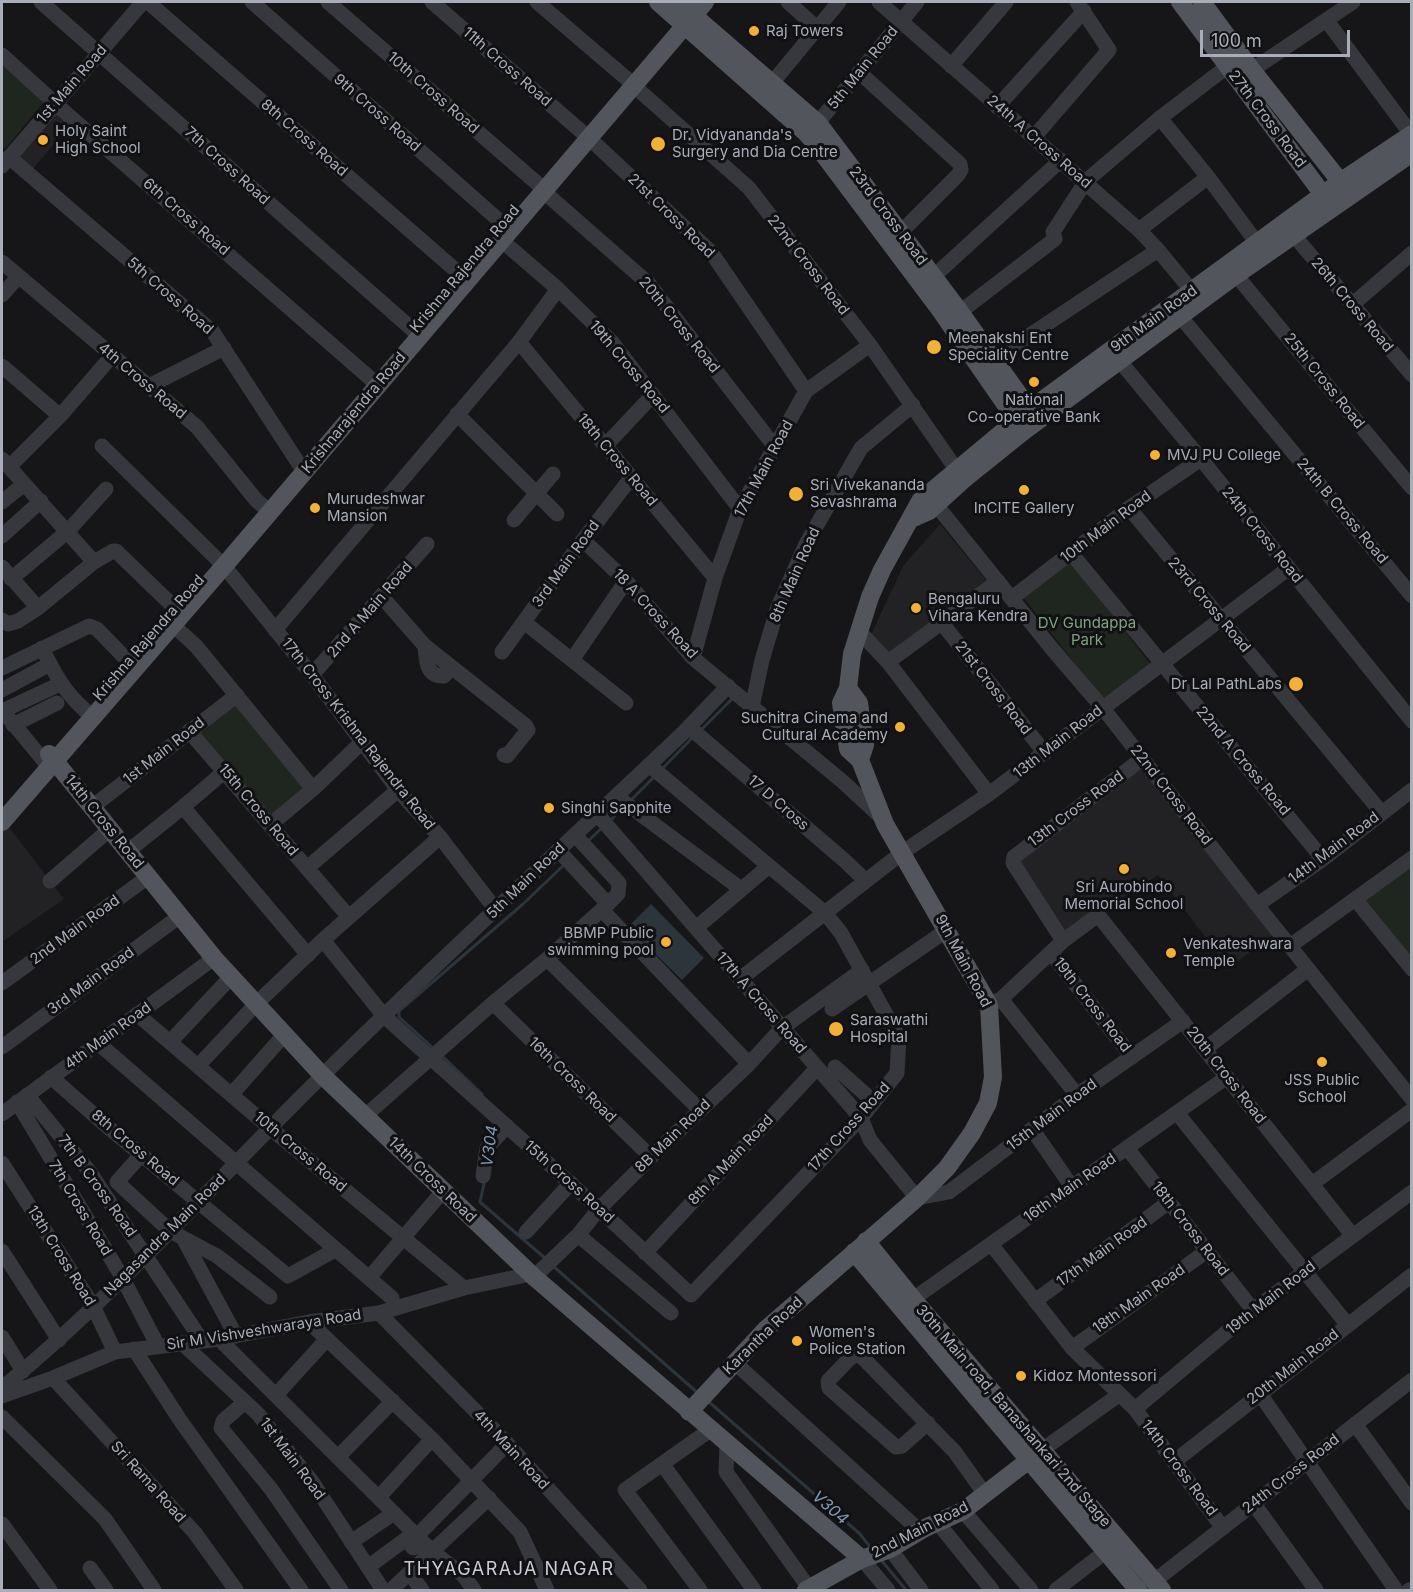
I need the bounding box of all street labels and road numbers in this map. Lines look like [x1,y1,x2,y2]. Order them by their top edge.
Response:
street label: 11th Cross Road [459,23,555,111]
street label: 5th Main Road [824,23,902,113]
street label: 1st Main Road [33,41,111,127]
street label: 10th Cross Road [384,48,482,138]
street label: 27th Cross Road [1225,67,1309,171]
street label: 9th Cross Road [330,70,424,156]
street label: 24th A Cross Road [983,92,1095,192]
street label: 8th Cross Road [257,95,351,181]
street label: 7th Cross Road [181,123,273,209]
street label: 23rd Cross Road [845,163,931,269]
street label: 21st Cross Road [624,170,718,262]
street label: 6th Cross Road [139,174,233,260]
street label: Krishna Rajendra Road [406,202,524,336]
street label: 22nd Cross Road [763,211,853,319]
street label: 5th Cross Road [123,254,217,338]
street label: 26th Cross Road [1307,254,1397,356]
street label: 20th Cross Road [635,273,723,377]
street label: 9th Main Road [1107,282,1201,356]
street label: 19th Cross Road [585,317,673,417]
street label: 25th Cross Road [1280,330,1368,432]
street label: 4th Cross Road [94,339,190,423]
street label: Krishnarajendra Road [298,349,410,477]
street label: 18th Cross Road [573,410,661,510]
street label: 17th Main Road [731,417,797,521]
street label: 24th B Cross Road [1293,455,1391,567]
street label: 24th Cross Road [1218,483,1306,587]
street label: 10th Main Road [1057,487,1155,567]
street label: 3rd Main Road [528,517,604,611]
street label: 8th Main Road [766,525,824,625]
street label: 23rd Cross Road [1164,554,1254,656]
street label: 2nd A Main Road [324,558,416,662]
street label: 18 A Cross Road [609,566,701,662]
street label: Krishna Rajendra Road [89,571,209,705]
street label: 17th Cross Krishna Rajendra Road [277,634,439,834]
street label: 21st Cross Road [951,638,1035,738]
street label: 13th Main Road [1010,702,1106,782]
street label: 22nd A Cross Road [1192,703,1294,819]
street label: 1st Main Road [120,714,208,788]
street label: 22nd Cross Road [1126,741,1216,849]
street label: 15th Cross Road [214,760,302,860]
street label: 13th Cross Road [1025,767,1127,851]
street label: 14th Cross Road [61,772,147,872]
street label: 17 D Cross [744,772,812,834]
street label: 14th Main Road [1285,808,1383,888]
street label: 5th Main Road [483,839,569,923]
street label: 2nd Main Road [27,891,123,969]
street label: 9th Main Road [931,912,995,1010]
street label: 3rd Main Road [44,943,138,1019]
street label: 17th A Cross Road [712,949,810,1057]
street label: 19th Cross Road [1049,954,1135,1056]
street label: 4th Main Road [61,999,155,1073]
street label: 20th Cross Road [1182,1023,1270,1127]
street label: 16th Cross Road [524,1034,620,1126]
street label: 15th Main Road [1003,1075,1101,1155]
street label: 17th Cross Road [804,1079,894,1175]
street label: 8B Main Road [631,1095,715,1177]
street label: 8th Cross Road [88,1106,182,1190]
street label: 10th Cross Road [250,1108,350,1196]
street label: 8th A Main Road [685,1111,777,1209]
street label: 7th B Cross Road [54,1131,140,1241]
street label: 14th Cross Road [384,1133,480,1227]
street label: 15th Cross Road [520,1137,618,1227]
street label: 16th Main Road [1020,1150,1120,1226]
street label: 7th Cross Road [44,1157,116,1259]
street label: Nagasandra Main Road [100,1170,230,1300]
street label: 18th Cross Road [1148,1178,1232,1280]
street label: 13th Cross Road [23,1202,99,1310]
street label: 17th Main Road [1053,1213,1151,1291]
street label: 19th Main Road [1223,1258,1319,1338]
street label: 18th Main Road [1090,1261,1188,1337]
street label: Karantha Road [719,1293,807,1379]
street label: 30th Main road, Banashankari 2nd Stage [912,1301,1114,1531]
street label: Sir M Vishveshwaraya Road [165,1306,363,1354]
street label: 20th Main Road [1243,1326,1343,1408]
street label: 4th Main Road [469,1406,553,1494]
street label: 1st Main Road [255,1414,329,1504]
street label: 14th Cross Road [1137,1417,1221,1519]
street label: 24th Cross Road [1239,1431,1343,1517]
street label: Sri Rama Road [107,1438,189,1526]
street label: 2nd Main Road [869,1498,971,1562]

